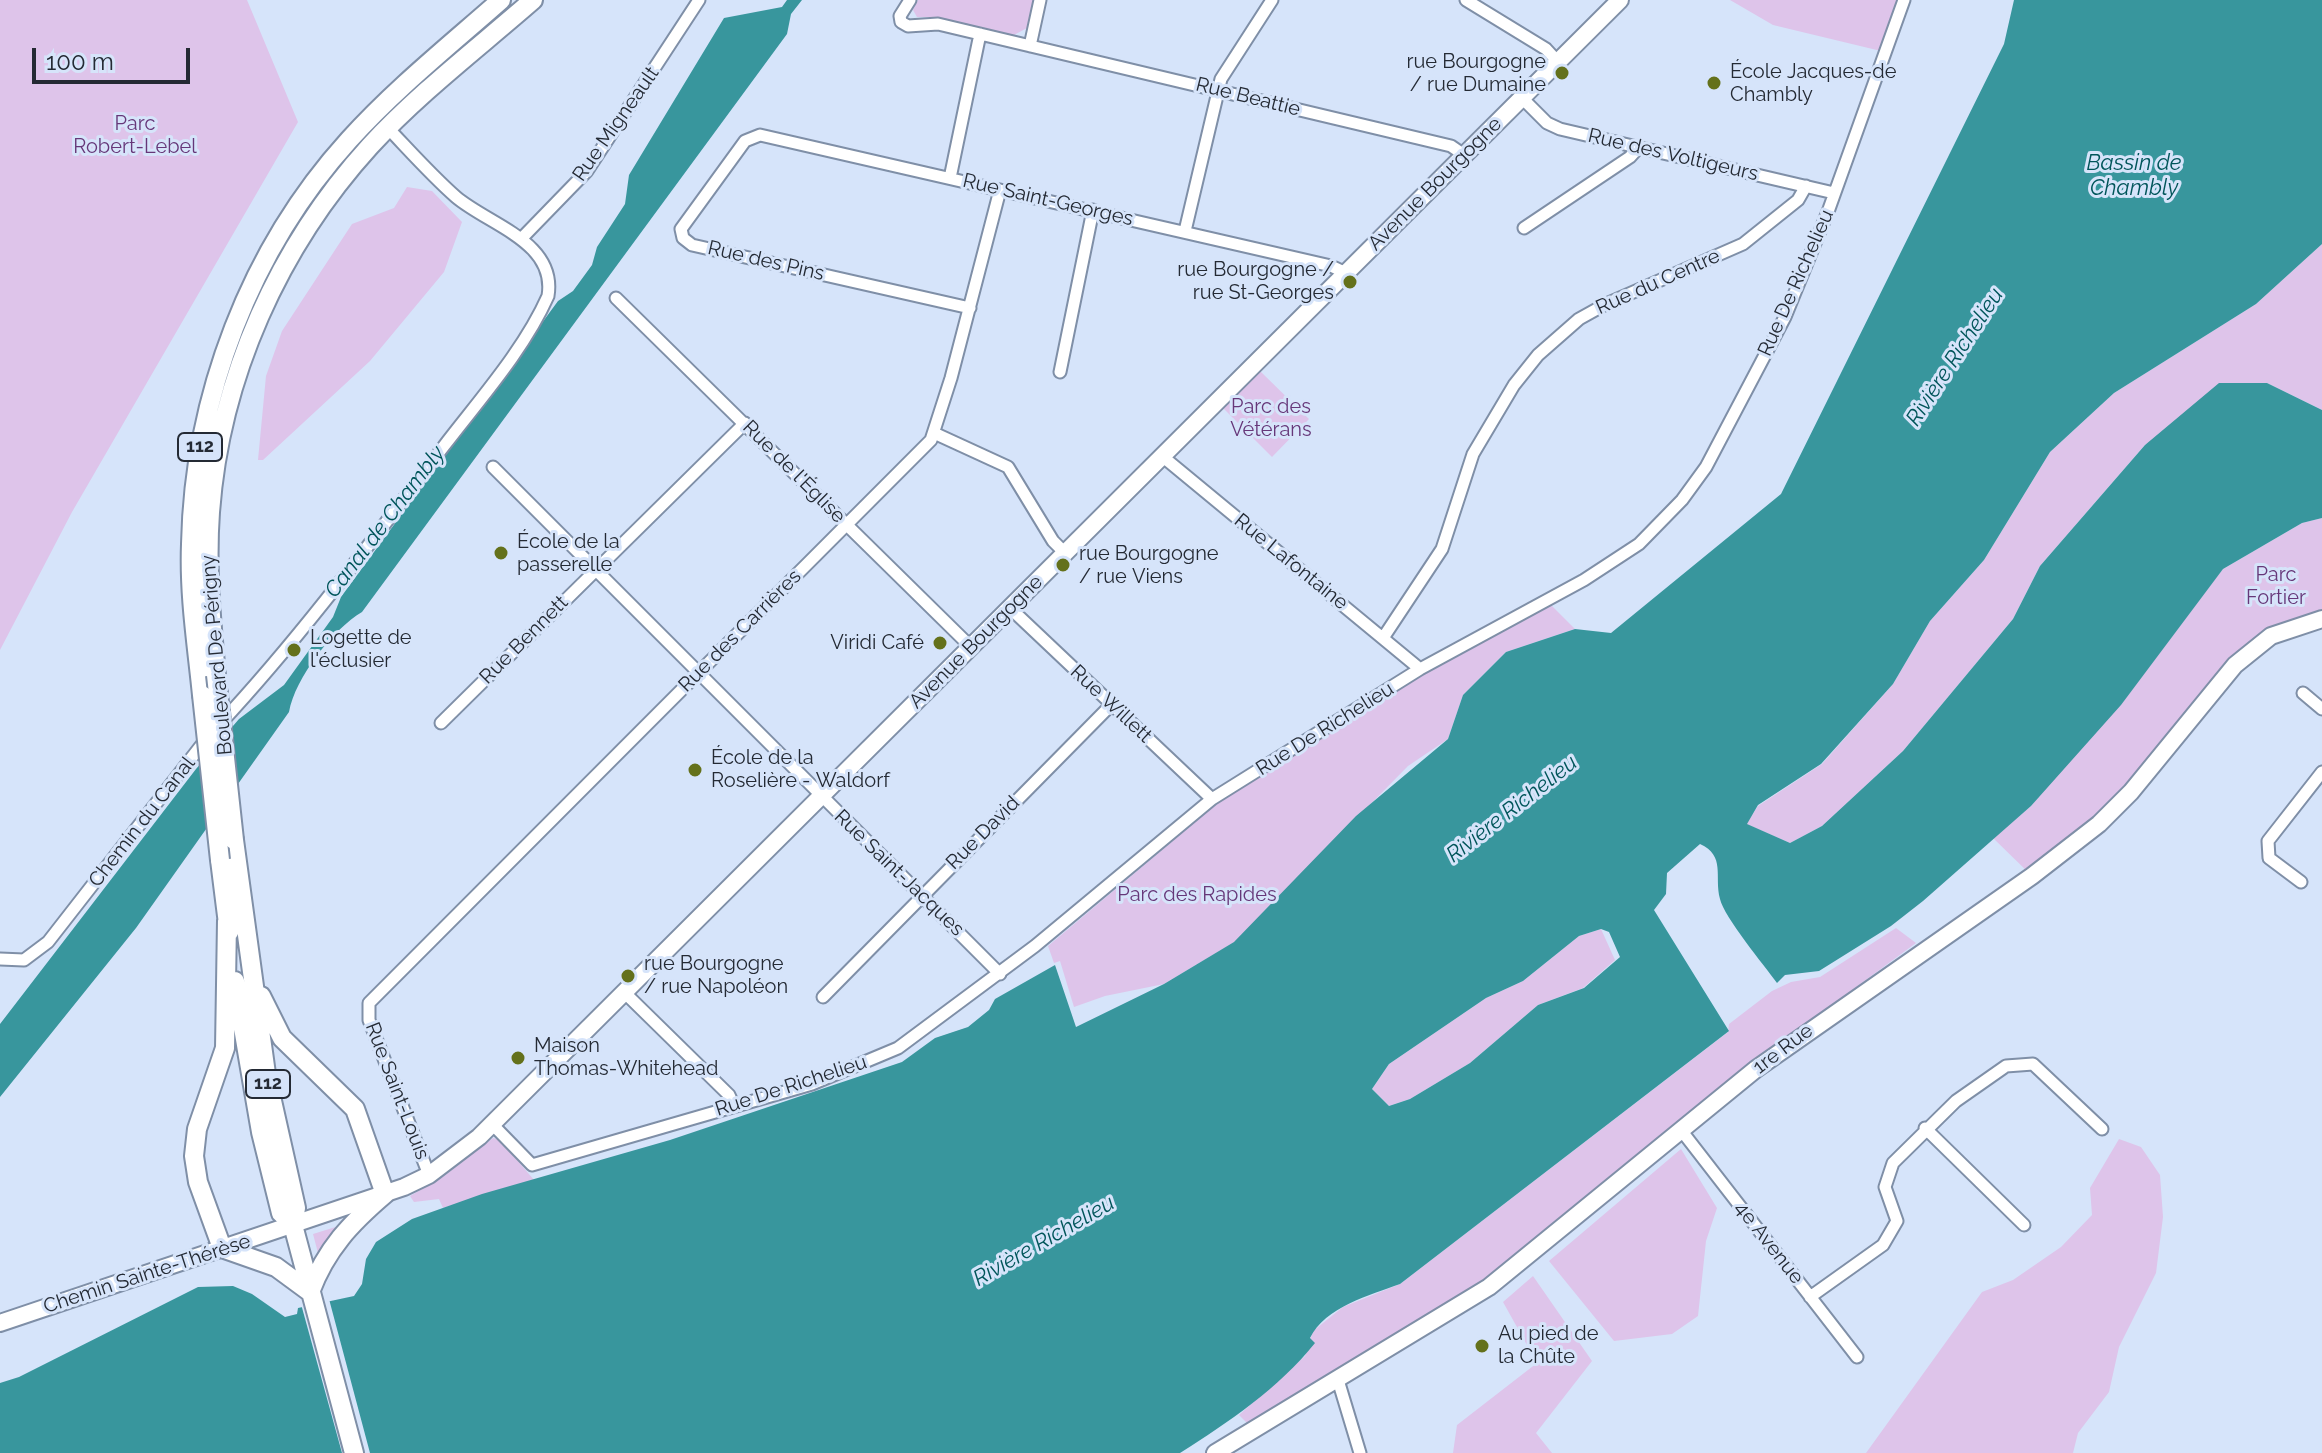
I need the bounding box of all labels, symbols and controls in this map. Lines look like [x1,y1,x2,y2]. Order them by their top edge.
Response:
scale bar [36,32,194,82]
text: 100 m [46,47,114,76]
place label: rue Bourgogne / rue Dumaine [1406,50,1546,97]
place label: École Jacques-de Chambly [1730,60,1896,107]
street label: Rue Migneault [568,62,664,186]
marker: rue Bourgogne / rue Dumaine [1553,64,1571,82]
street label: Rue Beattie [1193,72,1303,122]
marker: École Jacques-de Chambly [1705,74,1723,92]
park label: Parc Robert-Lebel [73,112,197,159]
street label: Avenue Bourgogne [1363,112,1507,256]
street label: Rue des Voltigeurs [1586,124,1760,186]
water label: Bassin de Chambly [2086,150,2182,202]
street label: Rue Saint-Georges [960,169,1136,231]
street label: Rue De Richelieu [1753,206,1839,360]
street label: Rue des Pins [705,236,827,286]
street label: Rue du Centre [1592,244,1724,320]
place label: rue Bourgogne / rue St-Georges [1177,258,1334,305]
marker: rue Bourgogne / rue St-Georges [1341,273,1359,291]
water label: Rivière Richelieu [1901,283,2009,431]
park label: Parc des Vétérans [1230,395,1312,442]
street label: Rue de l'Église [738,416,850,528]
road number: 112 [178,433,222,461]
water label: Canal de Chambly [319,441,451,603]
street label: Rue Lafontaine [1229,509,1353,615]
place label: École de la passerelle [517,530,620,577]
place label: rue Bourgogne / rue Viens [1079,542,1219,589]
marker: École de la passerelle [492,544,510,562]
street label: Boulevard De Périgny [196,554,238,756]
marker: rue Bourgogne / rue Viens [1054,556,1072,574]
park label: Parc Fortier [2246,563,2306,610]
street label: Rue des Carrières [674,565,806,697]
street label: Avenue Bourgogne [904,570,1048,714]
street label: Rue Bennett [475,591,573,689]
place label: Logette de l'éclusier [310,626,412,673]
place label: Viridi Café [830,631,924,655]
marker: Viridi Café [931,634,949,652]
marker: Logette de l'éclusier [285,641,303,659]
street label: Rue Willett [1065,660,1157,748]
street label: Rue De Richelieu [1252,677,1398,781]
place label: École de la Roselière - Waldorf [711,746,890,793]
water label: Rivière Richelieu [1441,750,1583,868]
street label: Chemin du Canal [84,752,200,892]
marker: École de la Roselière - Waldorf [686,761,704,779]
street label: Rue David [941,791,1025,875]
street label: Rue Saint-Jacques [829,805,969,941]
park label: Parc des Rapides [1117,883,1277,907]
place label: rue Bourgogne / rue Napoléon [644,952,788,999]
marker: rue Bourgogne / rue Napoléon [619,967,637,985]
street label: Rue Saint-Louis [360,1019,434,1163]
street label: 1re Rue [1748,1019,1818,1079]
place label: Maison Thomas-Whitehead [534,1034,718,1081]
marker: Maison Thomas-Whitehead [509,1049,527,1067]
street label: Rue De Richelieu [712,1050,870,1122]
road number: 112 [246,1070,290,1098]
water label: Rivière Richelieu [969,1190,1119,1292]
street label: 4e Avenue [1729,1197,1809,1289]
street label: Chemin Sainte-Thérèse [40,1229,254,1319]
place label: Au pied de la Chûte [1498,1322,1598,1369]
marker: Au pied de la Chûte [1473,1337,1491,1355]

